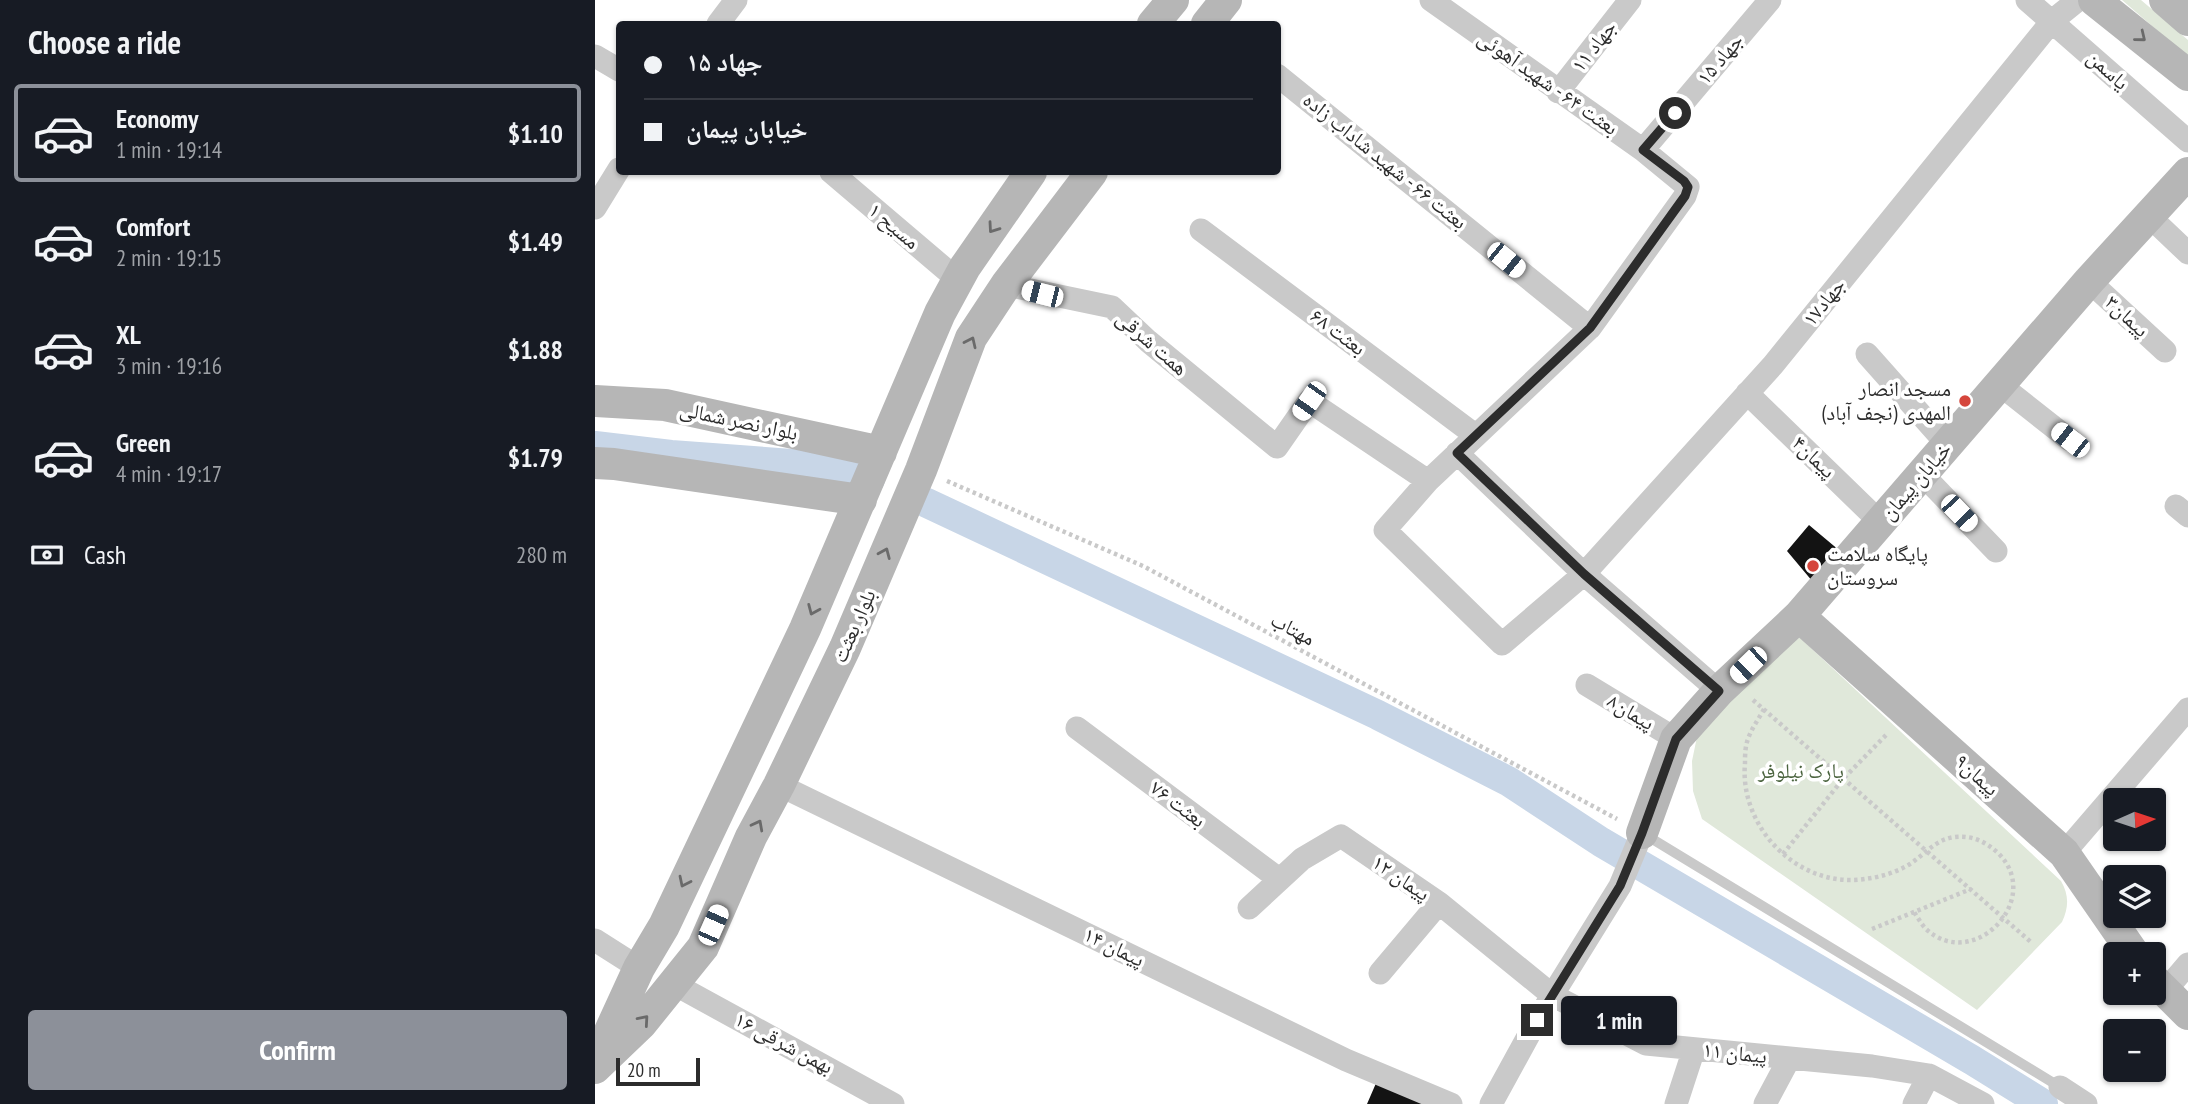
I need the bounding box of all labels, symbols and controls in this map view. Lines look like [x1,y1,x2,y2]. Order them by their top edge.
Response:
street label: جهاد ۱۱ [1565,14,1622,77]
text: Choose a ride [28,21,181,63]
street label: بعثت ۶۴ - شهید آهوئی [1473,24,1624,141]
street label: جهاد ۱۵ [1690,28,1749,90]
one-way arrow [2133,29,2146,42]
street label: یاسمن [2082,44,2135,95]
text: جهاد ۱۵ [686,45,763,78]
street label: بعثت ۶۶ - شهید شاداب زاده [1298,86,1473,235]
route start [1659,97,1691,129]
icon: car [32,102,95,165]
text: Economy [116,102,198,135]
text: خیابان پیمان [686,112,808,145]
text: $1.10 [508,117,563,150]
text: 1 min · 19:14 [116,135,222,164]
street label: مسیح ۱ [863,196,926,255]
icon: car [32,210,95,273]
text: Comfort [116,210,190,243]
one-way arrow [989,220,1001,233]
text: $1.49 [508,225,563,258]
car [1484,239,1529,281]
text: 2 min · 19:15 [116,243,222,272]
street label: جهاد۱۷ [1796,272,1851,331]
car [1020,279,1065,309]
street label: پیمان۳ [2100,289,2155,343]
street label: بعثت ۶۸ [1305,302,1371,361]
street label: همت شرقی [1111,304,1194,381]
icon: car [32,318,95,381]
text: XL [116,318,141,351]
text: $1.88 [508,333,563,366]
one-way arrow [963,337,977,349]
text: 3 min · 19:16 [116,351,222,380]
place label: مسجد انصار المهدی (نجف آباد) [1822,375,1951,426]
car [1289,378,1330,424]
marker: مسجد انصار المهدی (نجف آباد) [1957,393,1973,409]
street label: بلوار نصر شمالی [678,395,801,446]
car [2047,419,2094,461]
icon: car [32,426,95,489]
text: Green [116,426,171,459]
street label: پیمان۴ [1787,429,1842,484]
street label: خیابان پیمان [1874,436,1957,525]
text: $1.79 [508,441,563,474]
text: 4 min · 19:17 [116,459,222,488]
car [1937,491,1982,535]
icon: cash [28,536,66,574]
text: Cash [84,538,126,571]
text: 280 m [516,540,567,569]
place label: پایگاه سلامت سروستان [1827,540,1928,591]
one-way arrow [877,548,891,560]
marker: پایگاه سلامت سروستان [1805,558,1821,574]
street label: بلوار بعثت [825,585,882,667]
one-way arrow [807,603,821,616]
street label: مهتاب [1266,606,1320,651]
car [1726,643,1771,687]
street label: پیمان۸ [1603,687,1660,736]
street label: پیمان۹ [1950,748,2005,802]
park label: پارک نیلوفر [1757,757,1844,784]
street label: بعثت ۷۶ [1145,774,1211,833]
north arrow [2103,788,2167,850]
map controls [2103,788,2166,1082]
one-way arrow [749,820,763,833]
street label: پیمان ۱۲ [1367,848,1436,907]
button: layers [2103,865,2166,928]
one-way arrow [679,875,693,887]
car [695,902,732,948]
street label: پیمان ۱۴ [1079,920,1149,973]
button: + [2103,942,2166,1005]
callout: 1 min [1562,996,1677,1044]
route end [1521,1004,1553,1036]
street label: بهمن شرقی ۱۶ [730,1005,838,1080]
text: 1 min [1596,1006,1642,1035]
button: Confirm [28,1010,567,1090]
one-way arrow [636,1015,648,1028]
button: − [2103,1019,2166,1082]
street label: پیمان ۱۱ [1702,1036,1768,1069]
scale bar [616,1055,700,1087]
text: 20 m [627,1058,661,1082]

